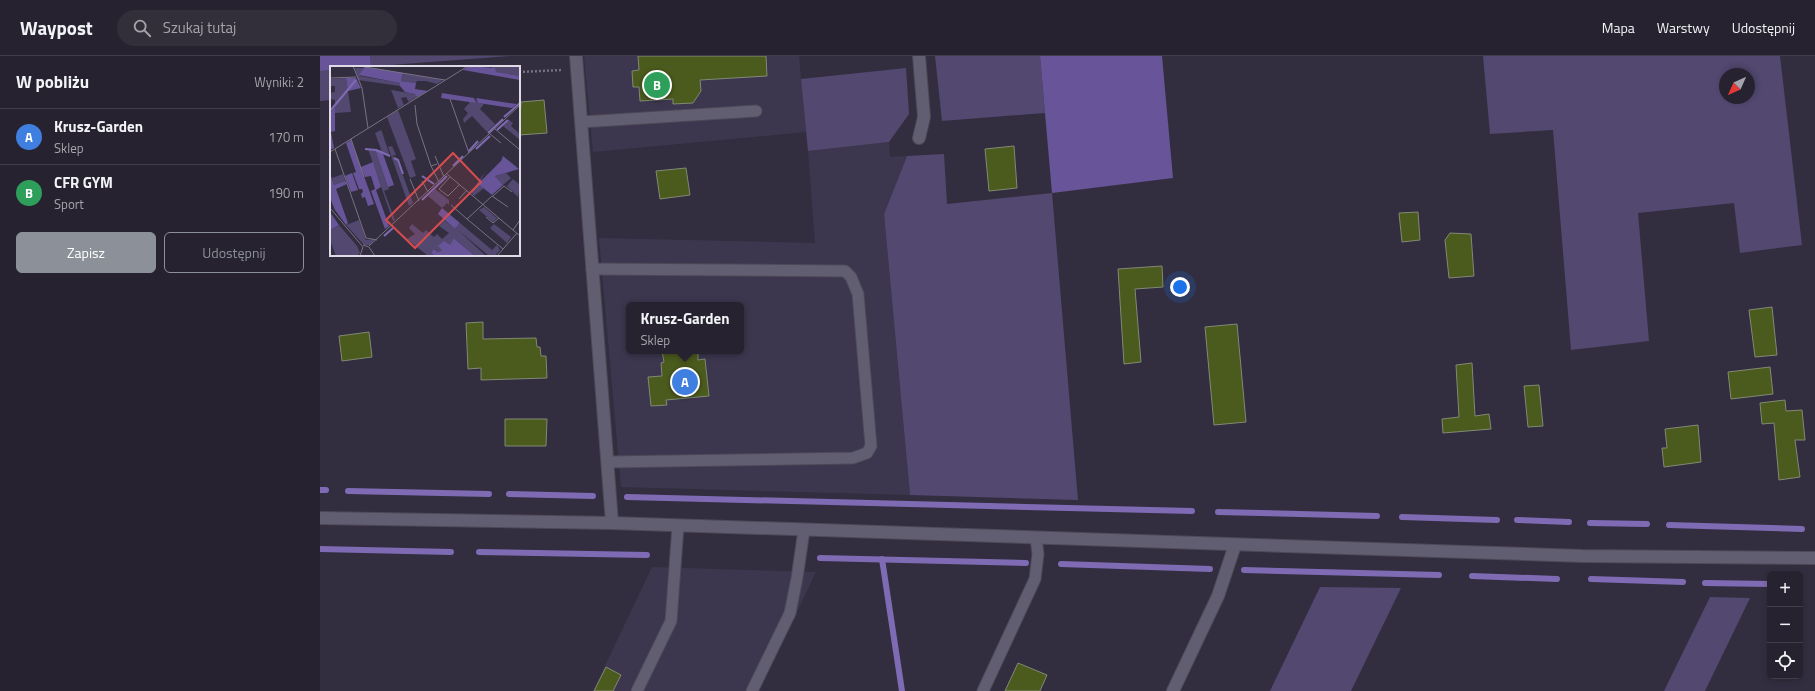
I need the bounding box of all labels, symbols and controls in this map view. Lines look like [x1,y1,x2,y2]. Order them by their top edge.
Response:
search box [117,10,397,46]
text: Waypost [20,13,93,42]
text: Szukaj tutaj [163,16,236,39]
icon: search [131,17,153,39]
text: Mapa [1602,17,1635,38]
text: Warstwy [1657,17,1710,38]
text: Udostępnij [1732,17,1795,38]
inset map [330,66,520,256]
north arrow [1719,68,1755,104]
text: W pobliżu [16,69,89,95]
pin: B [644,70,670,100]
text: Wyniki: 2 [254,72,304,92]
text: Krusz-Garden [54,115,143,138]
text: A [25,127,33,147]
text: 170 m [268,127,304,147]
text: Sklep [54,138,84,158]
text: CFR GYM [54,171,113,194]
text: B [25,183,33,203]
text: 190 m [268,183,304,203]
text: Sport [54,194,84,214]
button: Zapisz [16,232,156,273]
button: Udostępnij [164,232,304,273]
your location [1170,277,1190,297]
popup [626,302,744,354]
text: Krusz-Garden [640,307,730,330]
text: Sklep [640,330,670,350]
pin: A [672,367,698,397]
map controls [1767,571,1803,679]
button: + [1767,571,1803,607]
button: − [1767,607,1803,643]
button: locate [1767,643,1803,679]

